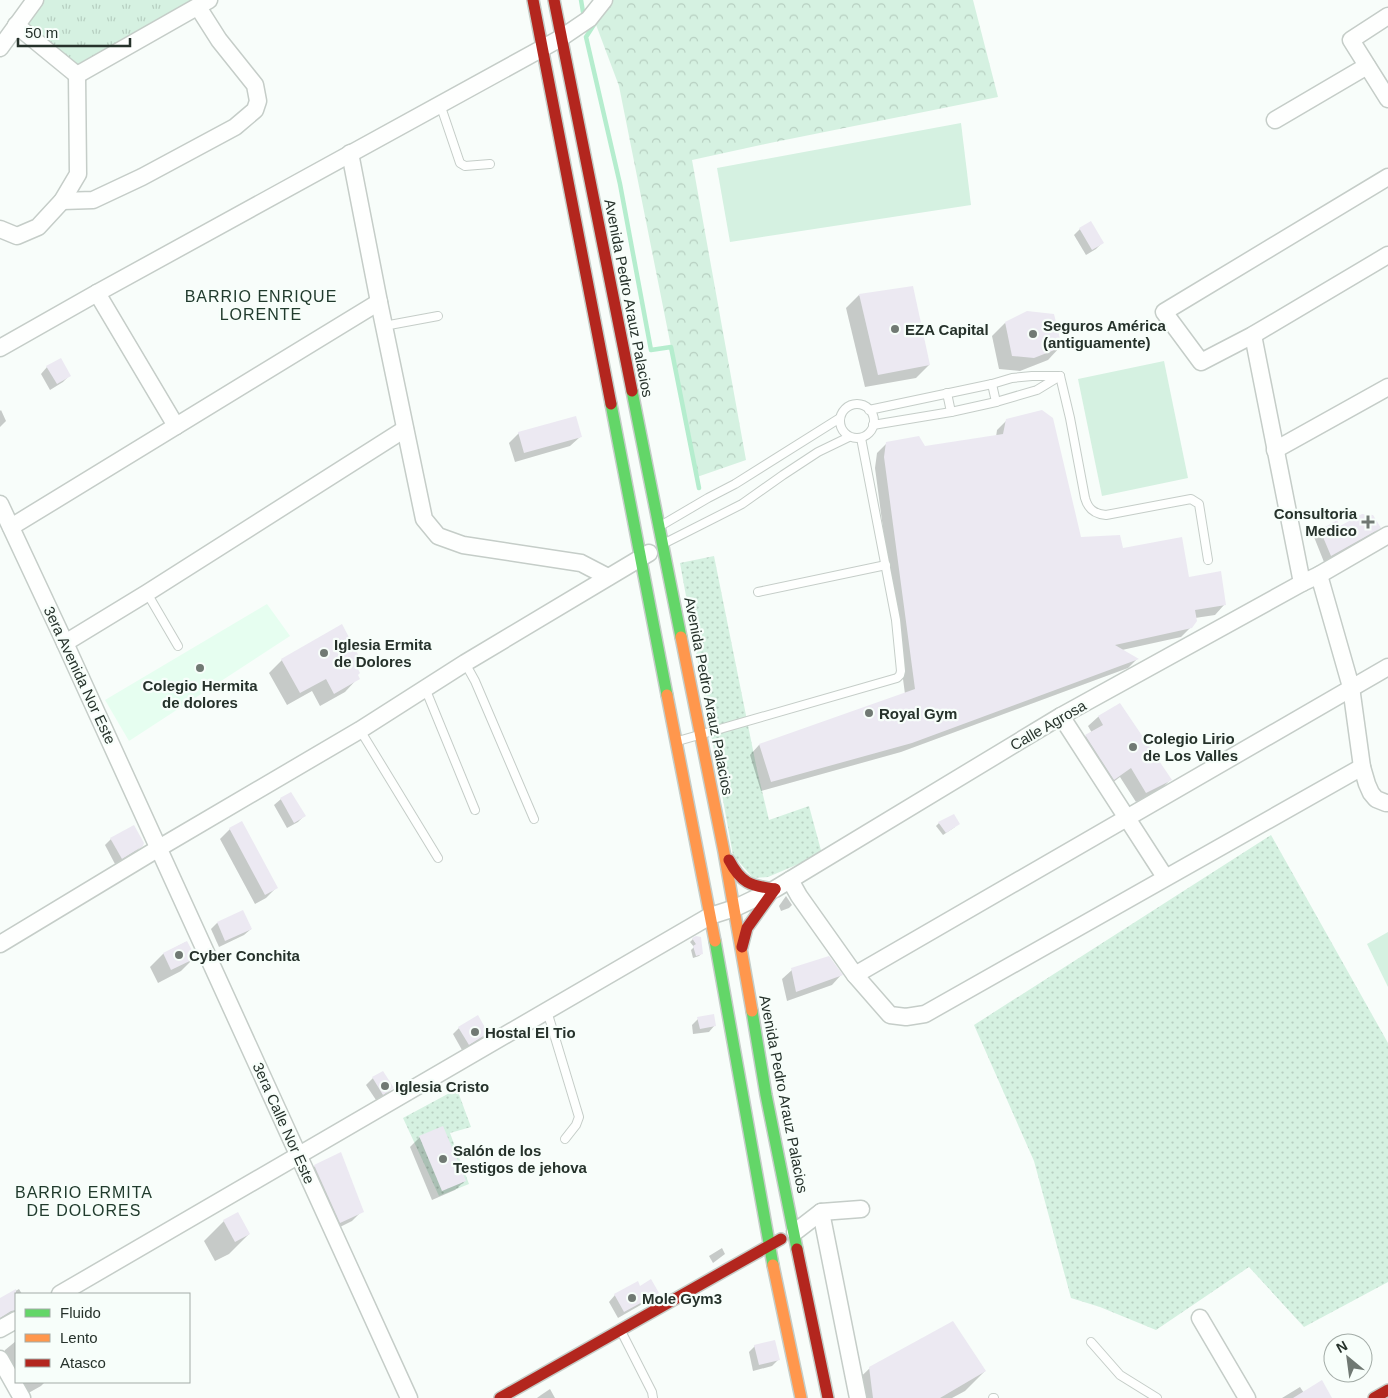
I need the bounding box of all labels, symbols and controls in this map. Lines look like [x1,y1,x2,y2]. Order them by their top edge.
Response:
scale bar [18,15,130,47]
text: 50 m [25,24,58,41]
street label: Avenida Pedro Arauz Palacios [601,197,657,399]
district label: BARRIO ENRIQUE LORENTE [185,288,337,323]
place label: Seguros América (antiguamente) [1043,317,1166,351]
place label: EZA Capital [905,321,989,338]
marker: EZA Capital [889,323,901,335]
marker: Seguros América (antiguamente) [1027,328,1039,340]
place label: Consultoria Medico [1274,505,1358,539]
marker: Consultoria Medico [1361,515,1375,529]
street label: Avenida Pedro Arauz Palacios [681,595,737,797]
street label: 3era Avenida Nor Este [41,604,119,746]
place label: Iglesia Ermita de Dolores [334,636,432,670]
marker: Iglesia Ermita de Dolores [318,647,330,659]
marker: Colegio Hermita de dolores [194,662,206,674]
place label: Colegio Hermita de dolores [142,677,258,711]
street label: Calle Agrosa [1007,696,1090,754]
place label: Royal Gym [879,705,957,722]
marker: Royal Gym [863,707,875,719]
place label: Colegio Lirio de Los Valles [1143,730,1238,764]
marker: Colegio Lirio de Los Valles [1127,741,1139,753]
place label: Cyber Conchita [189,947,301,964]
marker: Cyber Conchita [173,949,185,961]
street label: Avenida Pedro Arauz Palacios [756,993,812,1195]
place label: Hostal El Tio [485,1024,576,1041]
marker: Hostal El Tio [469,1026,481,1038]
street label: 3era Calle Nor Este [250,1060,318,1186]
place label: Iglesia Cristo [395,1078,489,1095]
marker: Iglesia Cristo [379,1080,391,1092]
place label: Salón de los Testigos de jehova [453,1142,588,1176]
marker: Salón de los Testigos de jehova [437,1153,449,1165]
district label: BARRIO ERMITA DE DOLORES [15,1184,153,1219]
place label: Mole Gym3 [642,1290,722,1307]
marker: Mole Gym3 [626,1292,638,1304]
legend [15,1293,190,1383]
text: Fluido [60,1304,101,1321]
text: Lento [60,1329,98,1346]
north arrow [1323,1333,1373,1383]
text: N [1333,1337,1350,1356]
text: Atasco [60,1354,106,1371]

